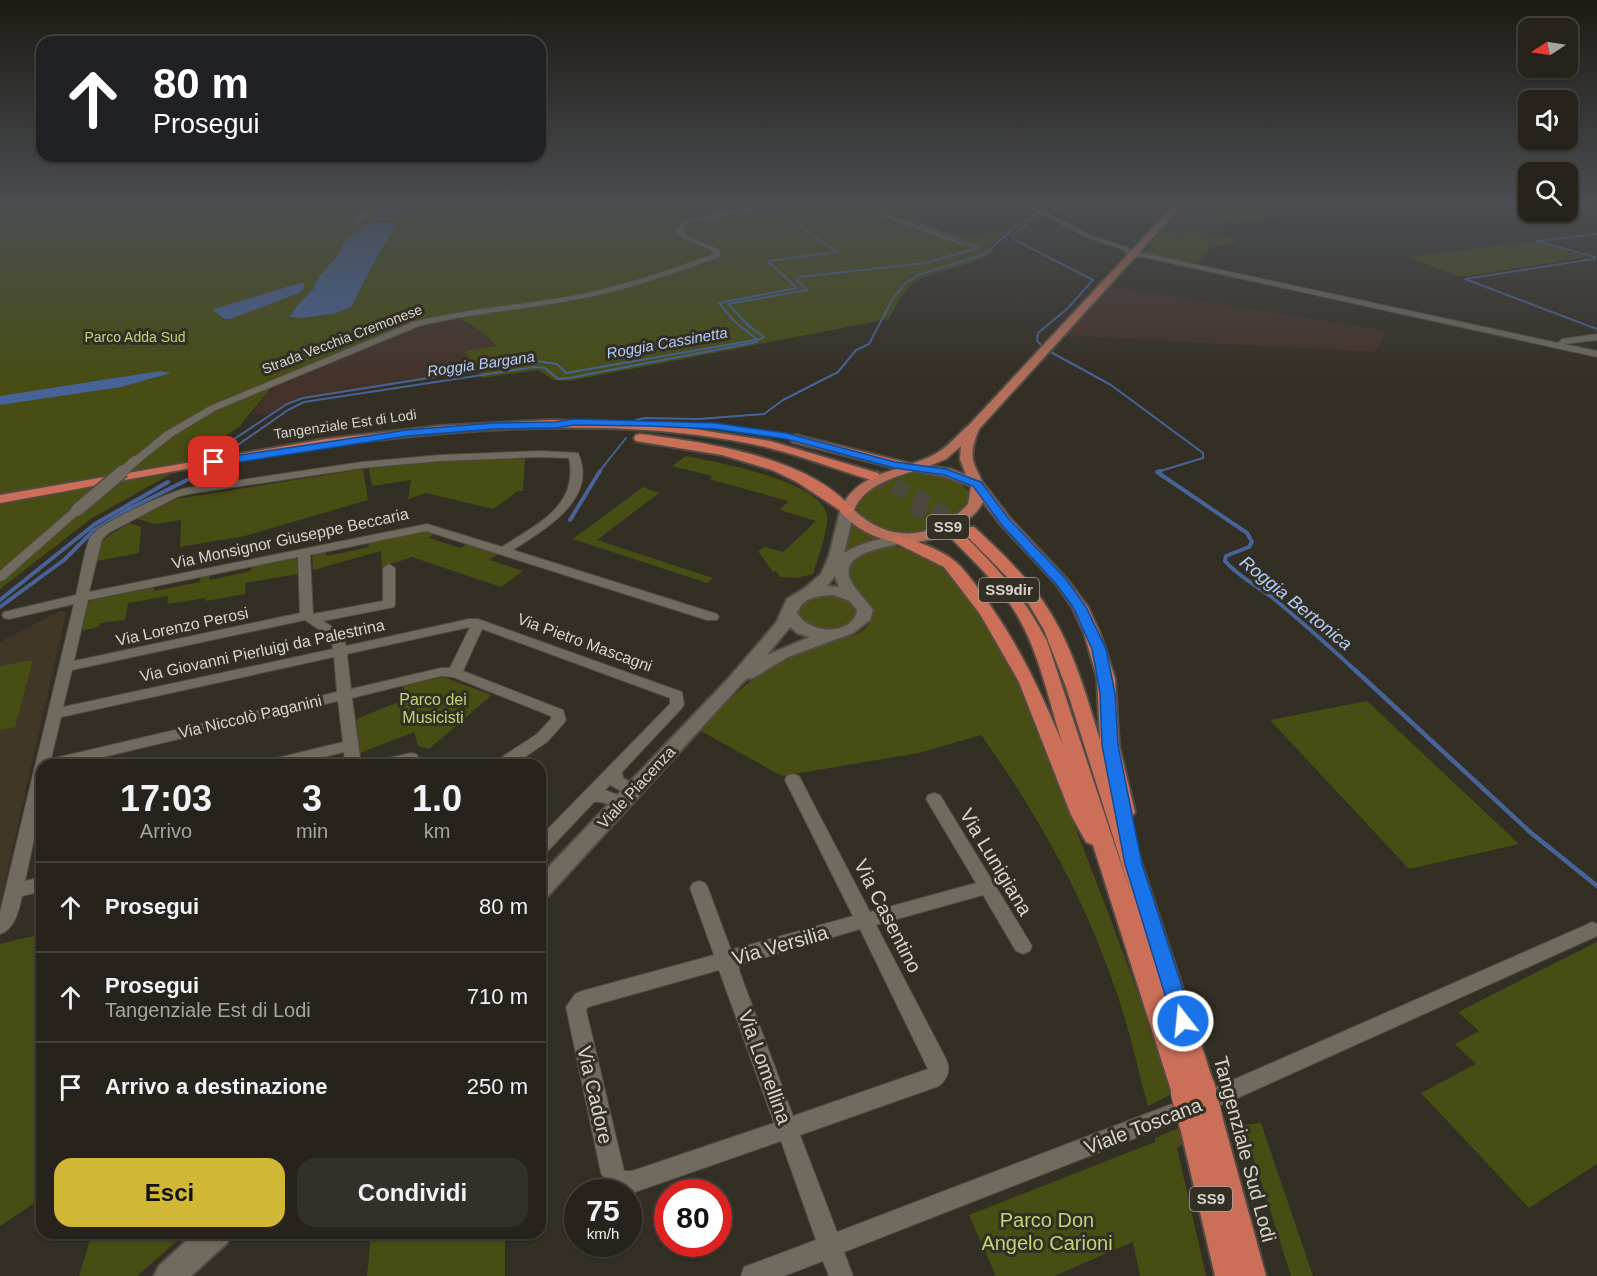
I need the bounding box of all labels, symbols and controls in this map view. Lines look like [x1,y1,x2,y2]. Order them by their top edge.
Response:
north arrow [1518,18,1578,78]
map controls [1518,18,1578,222]
icon: ahead [54,60,132,138]
text: 80 m [153,60,249,107]
button: sound [1518,90,1578,150]
text: Prosegui [153,109,260,139]
button: search [1518,162,1578,222]
street label: Strada Vecchia Cremonese [260,301,425,377]
water label: Roggia Cassinetta [605,323,729,362]
park label: Parco Adda Sud [84,329,186,345]
water label: Roggia Bargana [426,348,536,379]
street label: Tangenziale Est di Lodi [273,406,417,442]
pin [188,436,239,487]
icon: arrive [197,445,230,478]
street label: Via Monsignor Giuseppe Beccaria [170,505,410,572]
road number: SS9 [927,515,969,539]
water label: Roggia Bertonica [1236,552,1356,654]
road number: SS9dir [979,578,1039,602]
street label: Via Lorenzo Perosi [114,604,250,649]
street label: Via Pietro Mascagni [515,610,654,675]
street label: Via Giovanni Pierluigi da Palestrina [138,616,386,685]
park label: Parco dei Musicisti [399,691,467,726]
street label: Via Niccolò Paganini [177,692,323,741]
street label: Viale Piacenza [594,743,679,832]
text: 17:03 [120,778,212,819]
text: 3 [302,778,322,819]
text: 1.0 [412,778,462,819]
street label: Via Lunigiana [955,805,1037,920]
text: Arrivo [140,820,192,842]
text: min [296,820,328,842]
text: km [424,820,450,842]
street label: Via Casentino [850,856,926,976]
icon: ahead [54,891,87,924]
text: Prosegui [105,894,199,919]
text: 80 m [479,894,528,919]
street label: Via Versilia [730,921,831,969]
text: Prosegui [105,973,199,998]
icon: ahead [54,981,87,1014]
text: 710 m [467,984,528,1009]
position arrow [1151,989,1215,1053]
text: Tangenziale Est di Lodi [105,999,311,1021]
street label: Via Lomellina [734,1007,796,1128]
street label: Via Cadore [573,1044,617,1146]
street label: Tangenziale Sud Lodi [1210,1054,1280,1244]
icon: arrive [54,1071,87,1104]
text: Arrivo a destinazione [105,1074,328,1099]
text: 250 m [467,1074,528,1099]
street label: Viale Toscana [1081,1093,1206,1158]
button: Esci [54,1158,285,1227]
button: Condividi [297,1158,528,1227]
speed limit sign: 80 [654,1179,732,1257]
road number: SS9 [1190,1187,1232,1211]
text: 75 [586,1194,620,1227]
park label: Parco Don Angelo Carioni [981,1209,1113,1254]
text: km/h [587,1225,619,1242]

